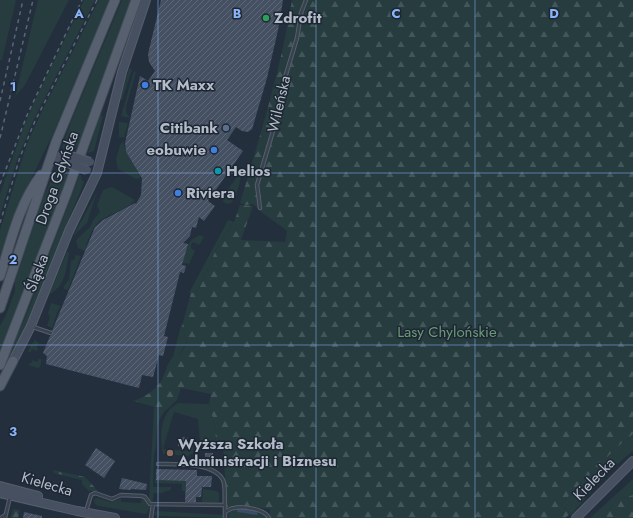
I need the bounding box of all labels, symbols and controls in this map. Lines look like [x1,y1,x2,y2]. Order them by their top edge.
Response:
text: A [73,4,84,23]
text: B [233,4,242,23]
text: C [391,4,401,23]
text: D [549,4,559,23]
place label: Zdrofit [274,7,322,29]
marker: Zdrofit [261,13,271,23]
street label: Wileńska [262,73,296,135]
place label: TK Maxx [153,74,214,96]
text: 1 [10,77,16,96]
marker: TK Maxx [140,80,150,90]
place label: Citibank [160,117,218,139]
marker: Citibank [221,123,231,133]
street label: Droga Gdyńska [30,128,84,228]
place label: eobuwie [147,139,206,161]
marker: eobuwie [209,145,219,155]
place label: Helios [226,160,270,182]
marker: Helios [213,166,223,176]
place label: Riviera [186,182,235,204]
marker: Riviera [173,188,183,198]
text: 2 [9,250,17,269]
street label: Śląska [20,251,54,295]
park label: Lasy Chylońskie [397,321,497,343]
text: 3 [9,422,17,441]
place label: Wyższa Szkoła Administracji i Biznesu [177,433,337,472]
marker: Wyższa Szkoła Administracji i Biznesu [165,448,175,458]
street label: Kielecka [568,453,620,505]
street label: Kielecka [19,466,75,502]

